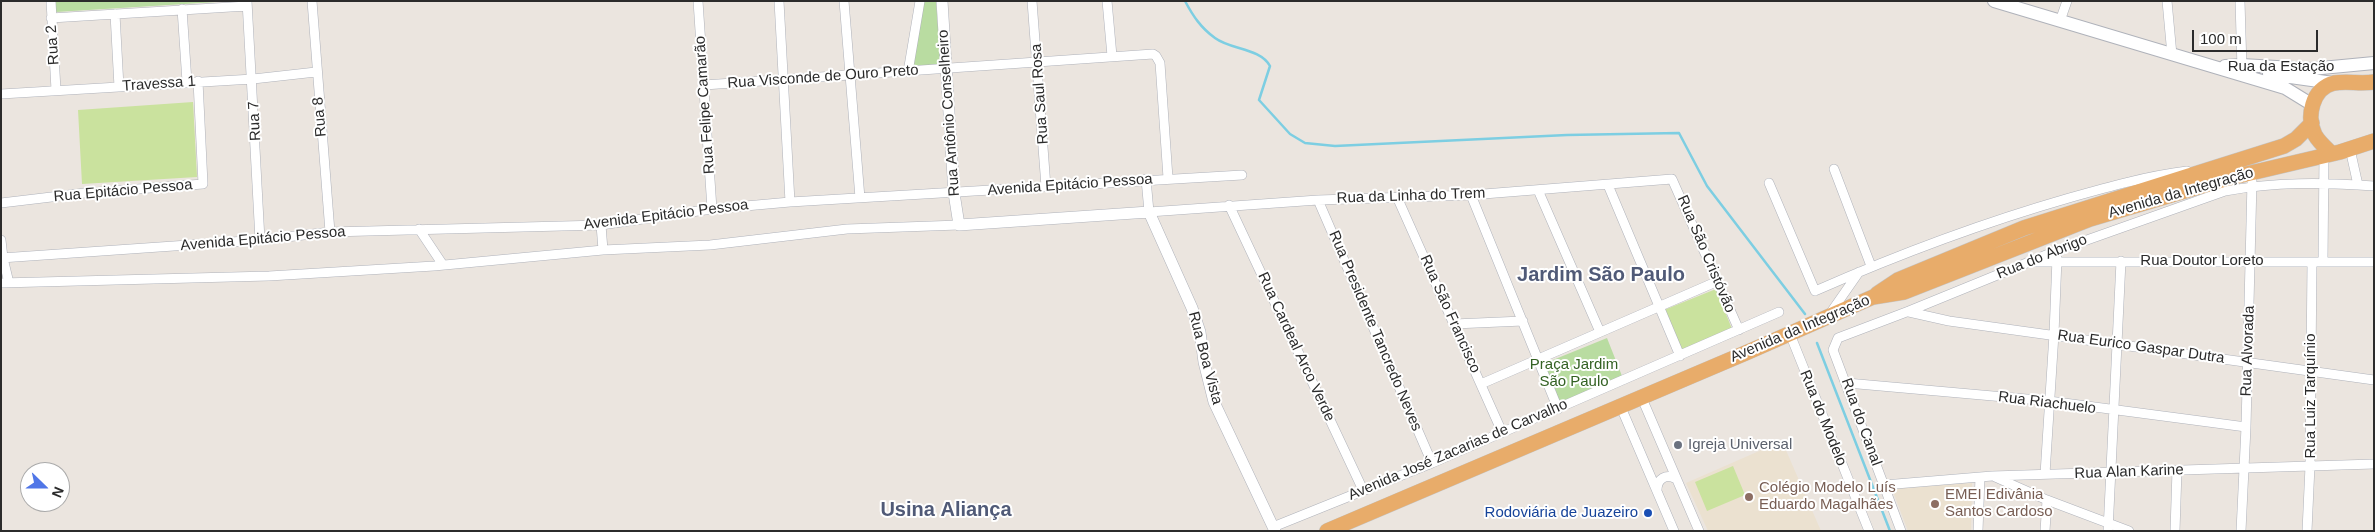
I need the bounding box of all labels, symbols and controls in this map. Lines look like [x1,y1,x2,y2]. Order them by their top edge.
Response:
scale bar [2195,20,2321,52]
street label: Rua 2 [43,24,63,66]
street label: Rua Antônio Conselheiro [934,29,964,197]
text: 100 m [2200,30,2242,47]
street label: Rua Felipe Camarão [691,35,719,175]
street label: Rua Saul Rosa [1028,43,1052,145]
street label: Rua da Estação [2228,58,2334,76]
street label: Rua Visconde de Ouro Preto [727,61,919,93]
street label: Travessa 1 [122,72,196,96]
street label: Rua 8 [309,96,331,138]
street label: Rua 7 [245,101,265,141]
street label: Avenida da Integração [2107,164,2255,222]
street label: Avenida Epitácio Pessoa [987,170,1153,200]
street label: Rua Epitácio Pessoa [53,176,193,206]
street label: Rua da Linha do Trem [1336,184,1486,208]
street label: Rua São Cristóvão [1673,193,1739,315]
street label: Avenida Epitácio Pessoa [583,196,749,234]
street label: Avenida Epitácio Pessoa [180,223,346,255]
street label: Rua Presidente Tancredo Neves [1325,228,1425,434]
street label: Rua do Abrigo [1994,231,2090,283]
street label: Rua São Francisco [1416,252,1484,376]
street label: Rua Doutor Loreto [2140,252,2264,270]
district label: Jardim São Paulo [1517,263,1685,287]
street label: Rua Cardeal Arco Verde [1253,270,1339,424]
street label: Avenida da Integração [1728,291,1872,367]
street label: Rua Alvorada [2237,305,2259,397]
street label: Rua Boa Vista [1184,309,1226,407]
street label: Rua Eurico Gaspar Dutra [2056,326,2226,368]
street label: Rua Luiz Tarquínio [2302,333,2320,459]
park label: Praça Jardim São Paulo [1530,356,1618,391]
street label: Rua do Modelo [1796,367,1850,469]
street label: Rua do Canal [1837,376,1885,468]
street label: Rua Riachuelo [1997,388,2097,418]
street label: Avenida José Zacarias de Carvalho [1346,396,1570,504]
place label: Igreja Universal [1688,436,1792,454]
marker: Igreja Universal [1672,439,1684,451]
street label: Rua Alan Karine [2074,461,2184,483]
north arrow [20,462,70,512]
place label: Colégio Modelo Luís Eduardo Magalhães [1759,479,1896,514]
text: N [49,485,67,500]
place label: EMEI Edivânia Santos Cardoso [1945,486,2053,521]
marker: Colégio Modelo Luís Eduardo Magalhães [1743,491,1755,503]
district label: Usina Aliança [880,498,1012,522]
marker: EMEI Edivânia Santos Cardoso [1929,498,1941,510]
place label: Rodoviária de Juazeiro [1485,504,1638,522]
marker: Rodoviária de Juazeiro [1642,507,1654,519]

